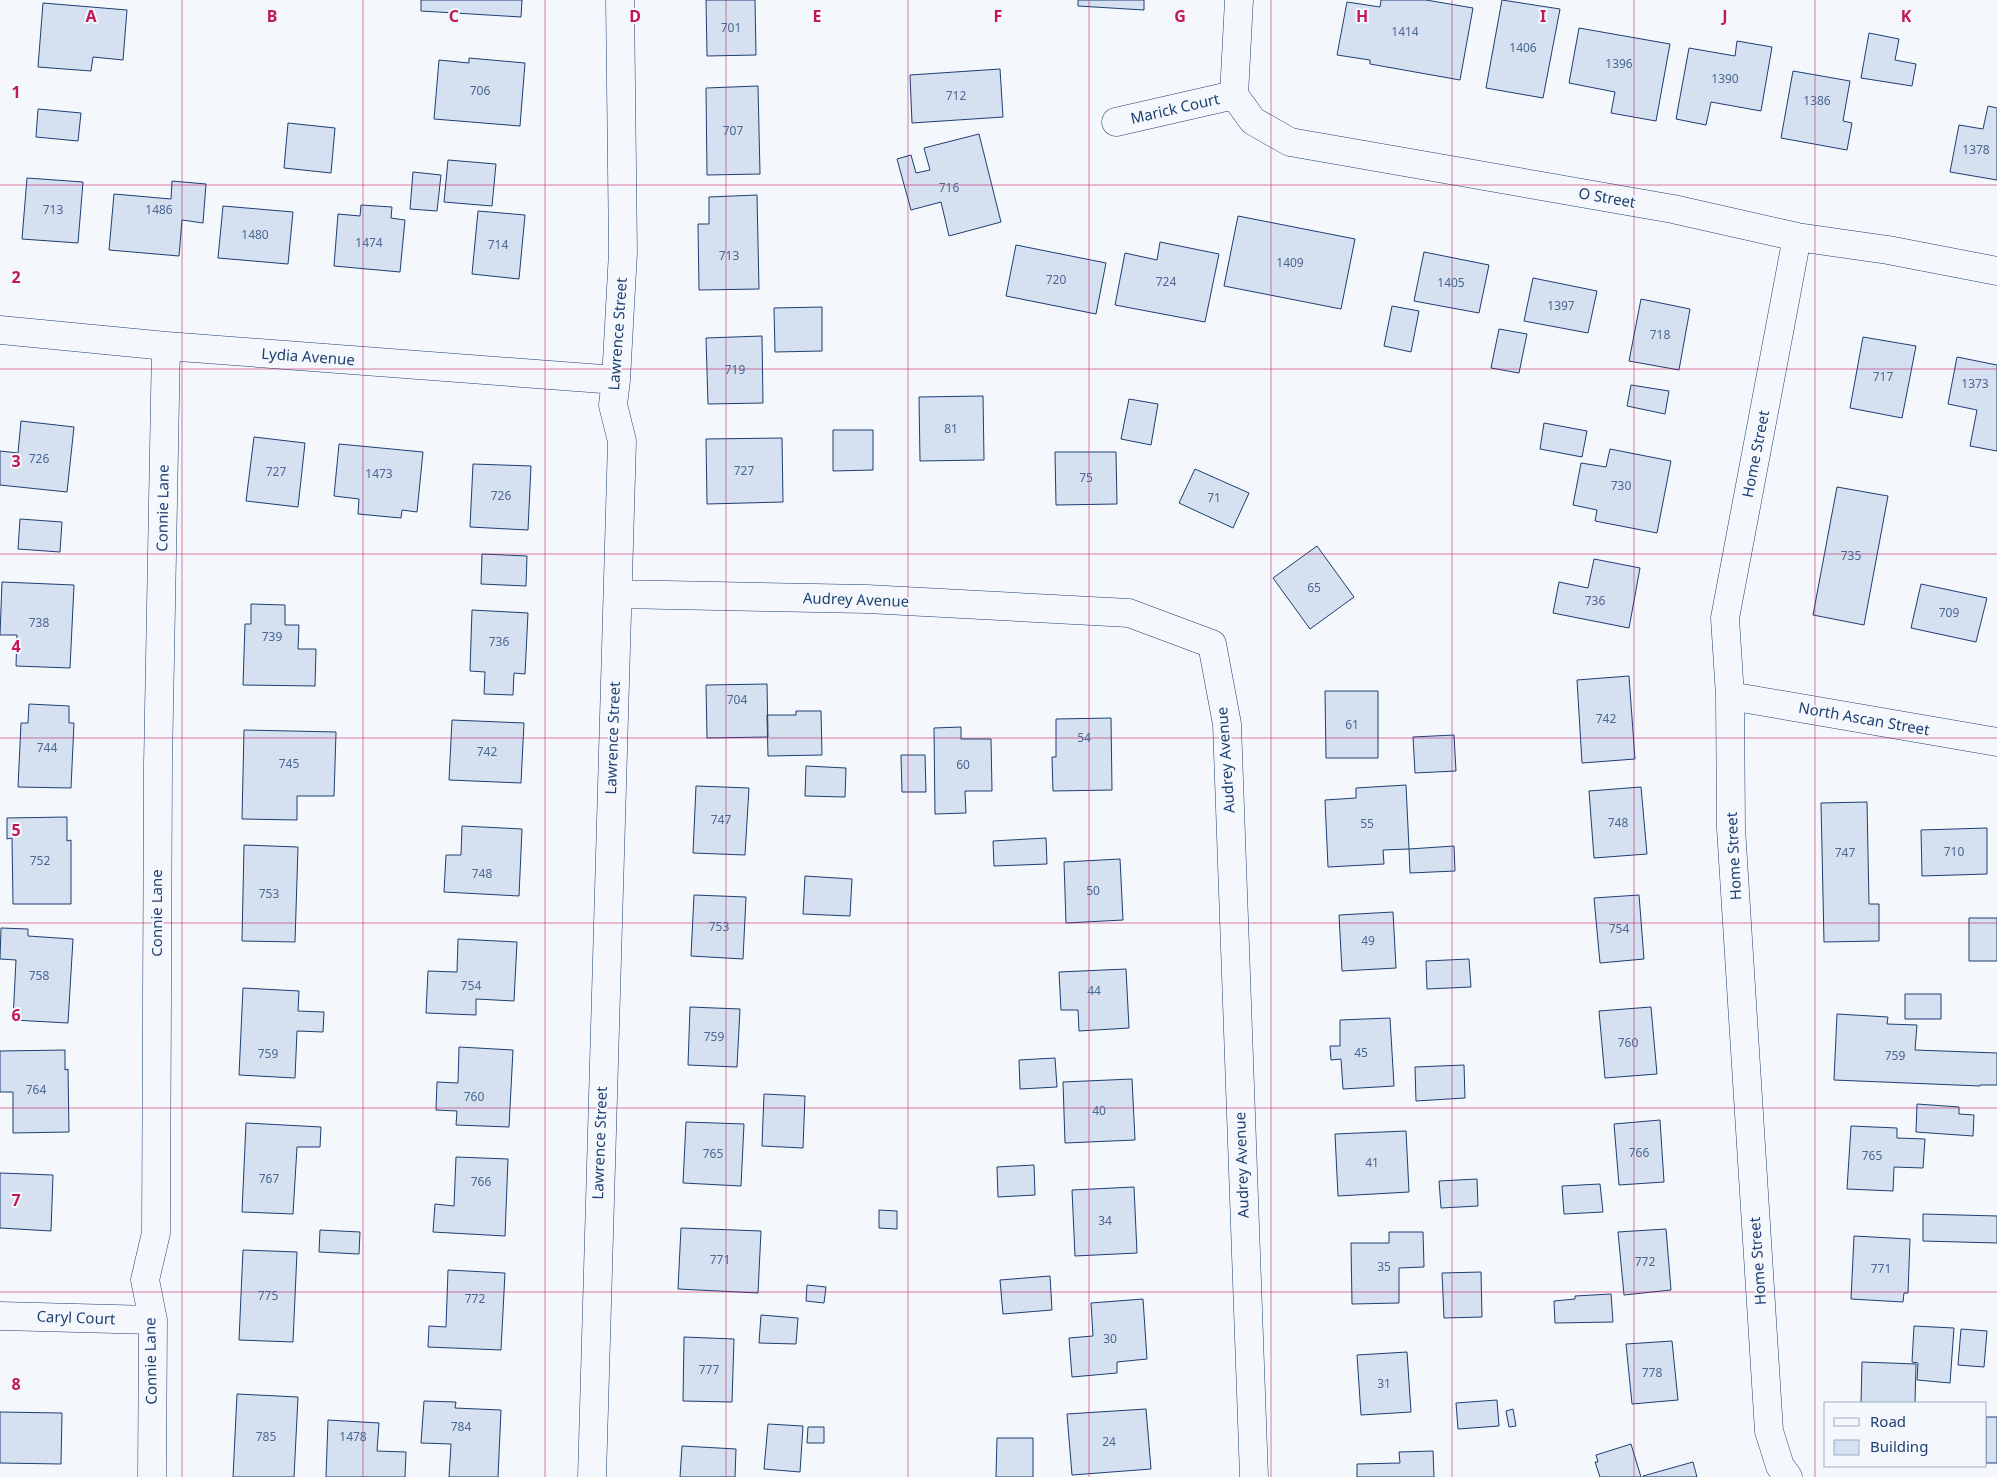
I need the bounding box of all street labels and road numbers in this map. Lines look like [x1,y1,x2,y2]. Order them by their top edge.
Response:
street label: Marick Court [1128,88,1222,128]
street label: O Street [1577,182,1638,212]
street label: Lawrence Street [603,276,631,391]
street label: Lydia Avenue [261,343,355,369]
street label: Home Street [1737,408,1773,499]
street label: Connie Lane [151,464,173,552]
street label: Audrey Avenue [803,587,910,611]
street label: Lawrence Street [600,681,624,795]
street label: North Ascan Street [1797,697,1932,739]
street label: Audrey Avenue [1211,706,1239,814]
street label: Home Street [1721,811,1745,901]
street label: Connie Lane [146,869,166,957]
street label: Lawrence Street [587,1086,611,1200]
street label: Audrey Avenue [1229,1112,1253,1219]
street label: Home Street [1744,1216,1770,1306]
street label: Caryl Court [36,1306,116,1328]
street label: Connie Lane [139,1317,161,1405]

